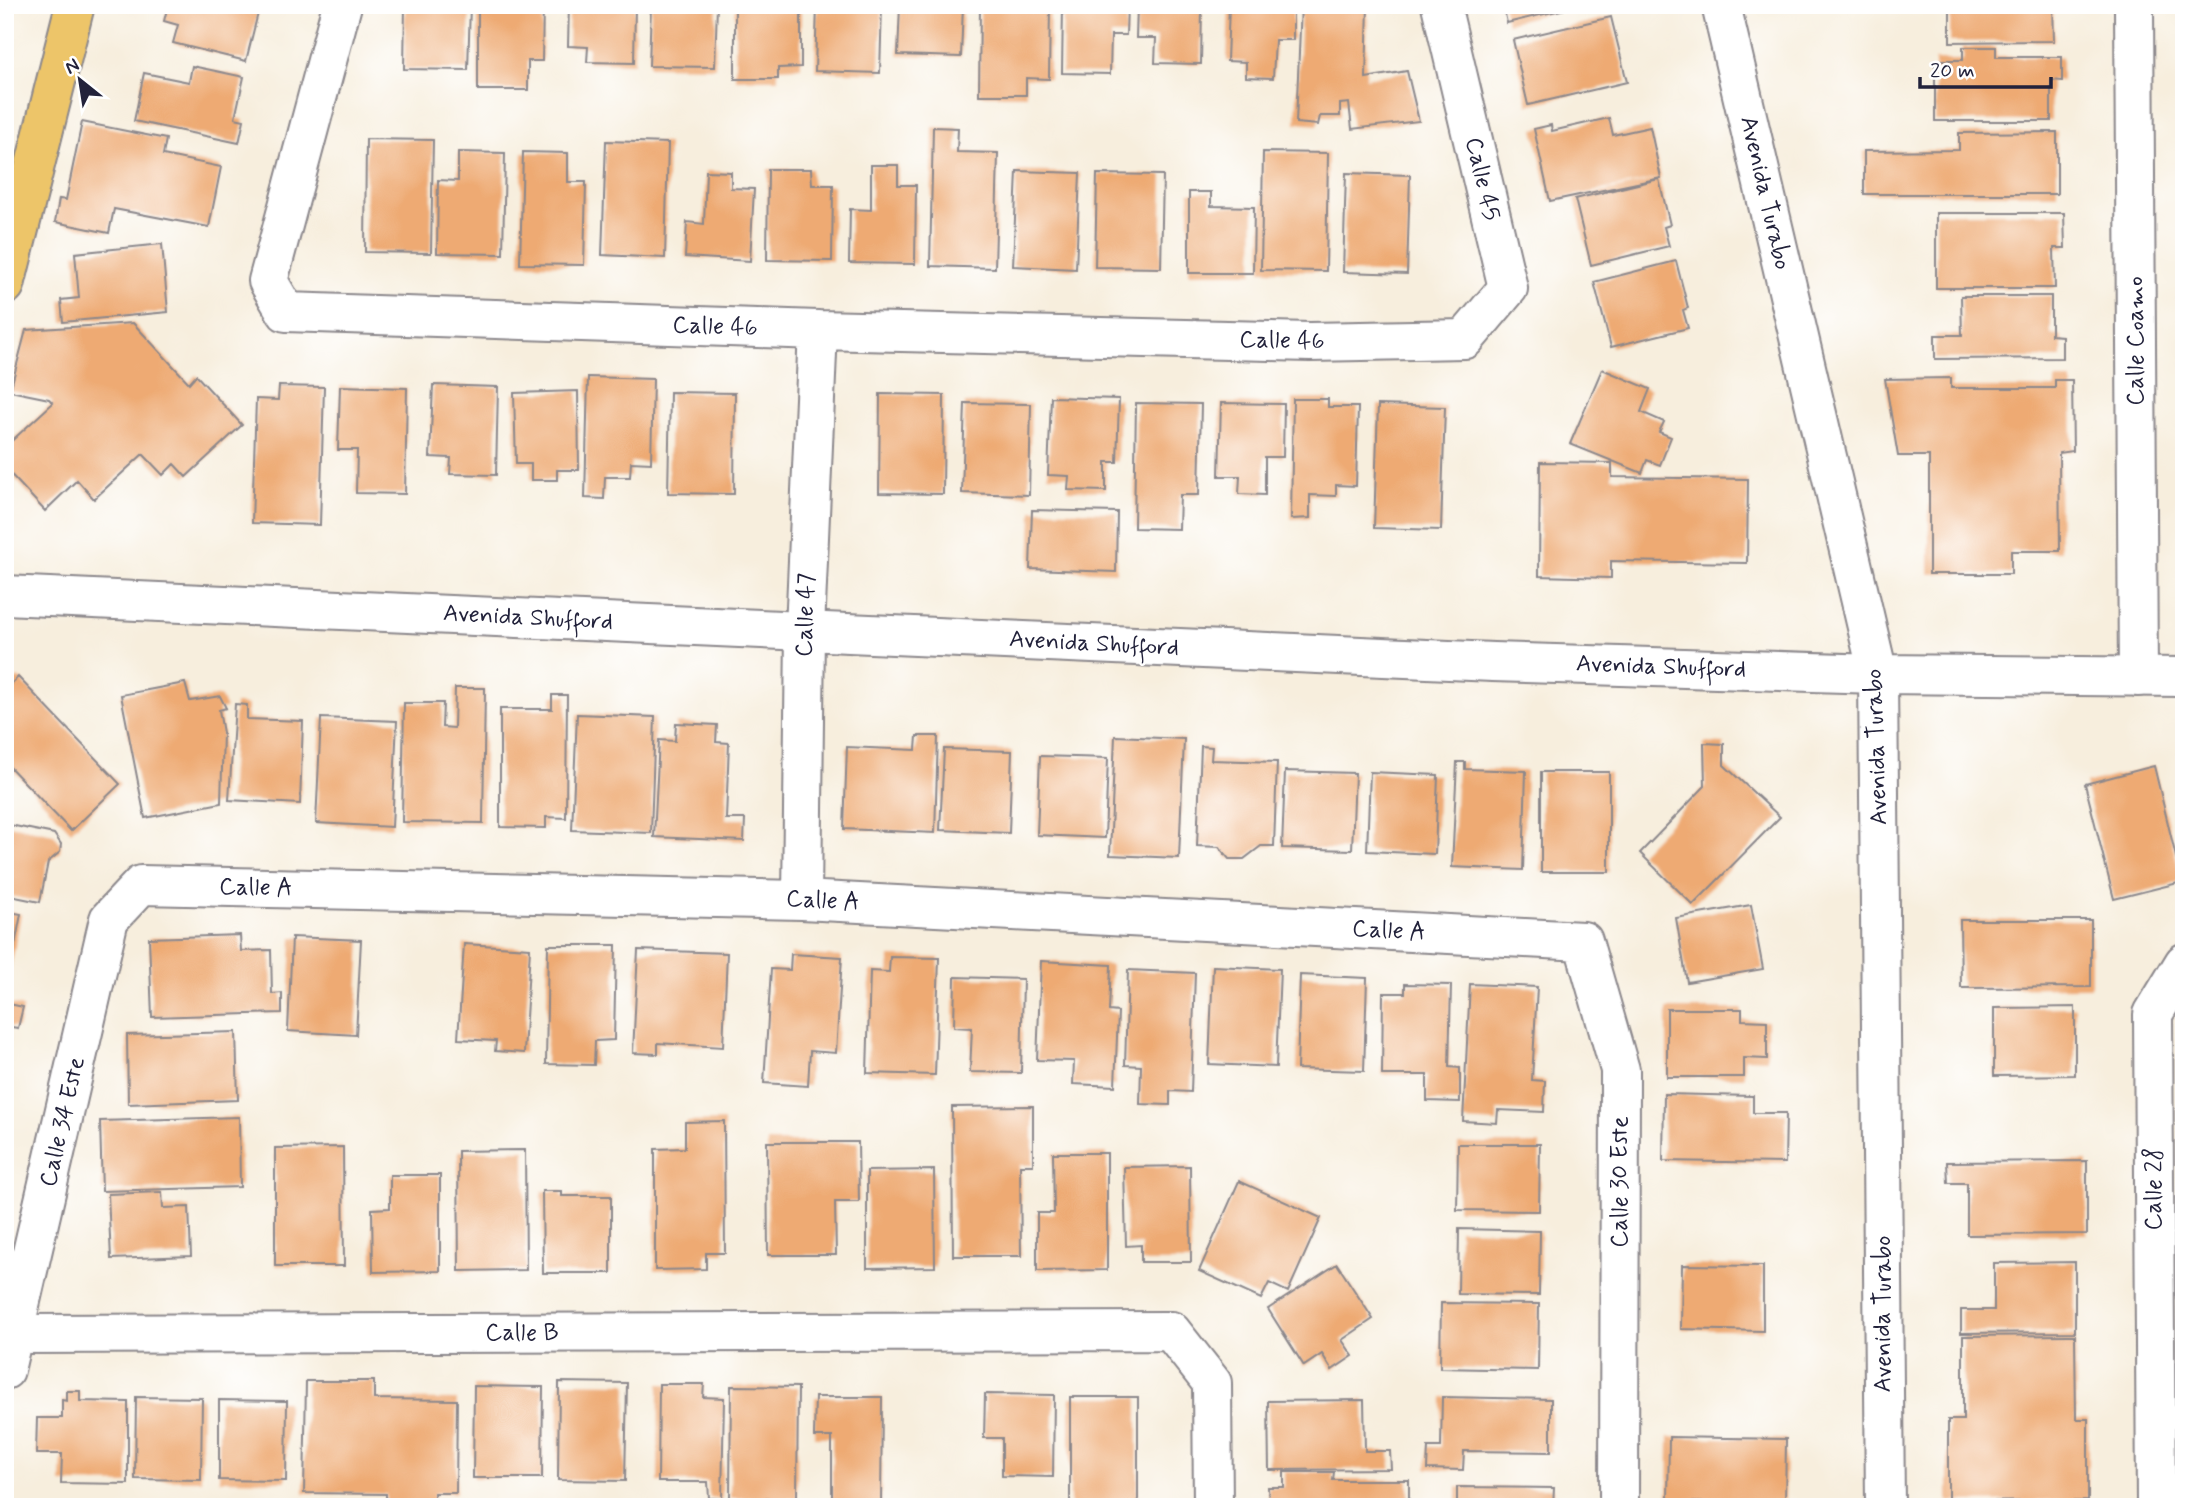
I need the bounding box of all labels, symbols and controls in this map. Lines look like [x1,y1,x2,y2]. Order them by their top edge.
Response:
north arrow [46,46,116,116]
scale bar [1920,46,2051,90]
text: N [61,53,84,81]
text: 20 m [1930,57,1975,85]
street label: Avenida Turabo [1732,113,1798,273]
street label: Calle 45 [1457,134,1507,224]
street label: Calle Coamo [2121,276,2152,406]
street label: Calle 46 [672,310,758,344]
street label: Calle 46 [1239,325,1325,357]
street label: Calle 47 [789,572,823,658]
street label: Avenida Shufford [442,598,614,640]
street label: Avenida Shufford [1008,624,1180,666]
street label: Avenida Shufford [1575,649,1746,687]
street label: Avenida Turabo [1859,668,1895,826]
street label: Calle A [219,872,293,904]
street label: Calle A [785,884,861,918]
street label: Calle A [1351,914,1427,948]
street label: Calle 34 Este [33,1054,93,1190]
street label: Calle 30 Este [1605,1116,1636,1248]
street label: Calle 28 [2139,1148,2170,1231]
street label: Avenida Turabo [1868,1236,1899,1392]
street label: Calle B [485,1318,559,1349]

